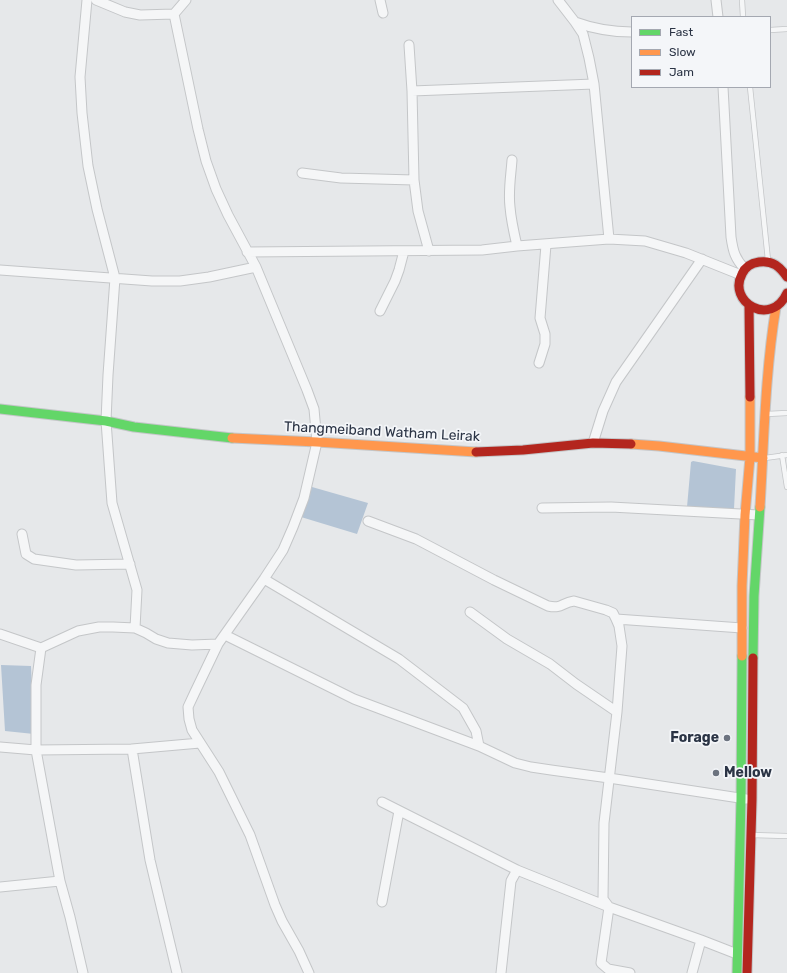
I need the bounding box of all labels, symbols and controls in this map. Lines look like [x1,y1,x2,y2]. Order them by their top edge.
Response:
legend [631,16,771,88]
text: Fast [669,25,693,39]
text: Slow [669,45,696,59]
text: Jam [669,65,694,79]
street label: Thangmeiband Watham Leirak [284,418,480,446]
place label: Forage [670,730,719,746]
marker: Forage [722,733,732,743]
place label: Mellow [724,765,772,781]
marker: Mellow [711,768,721,778]

